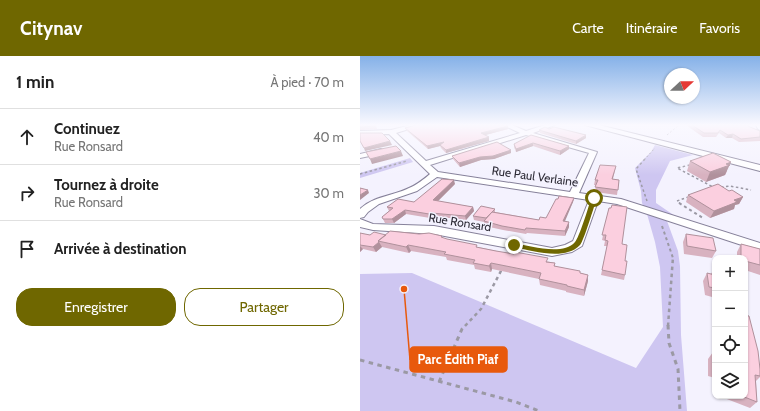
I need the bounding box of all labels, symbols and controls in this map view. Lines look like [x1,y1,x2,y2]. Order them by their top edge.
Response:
text: Citynav [20,17,82,40]
text: Carte [572,19,604,37]
text: Itinéraire [626,19,677,37]
text: Favoris [699,19,740,37]
north arrow [664,68,700,104]
text: 1 min [16,72,54,92]
text: À pied · 70 m [270,74,344,90]
text: Continuez [54,120,120,138]
icon: ahead [16,126,38,148]
text: 40 m [313,129,344,145]
text: Rue Ronsard [54,138,123,154]
street label: Rue Paul Verlaine [491,163,579,189]
text: Tournez à droite [54,176,159,194]
icon: right [16,182,38,204]
text: 30 m [314,185,344,201]
route start [585,189,603,207]
text: Rue Ronsard [54,194,123,210]
street label: Rue Ronsard [427,210,493,234]
route end [505,236,523,254]
icon: arrive [16,238,38,260]
text: Arrivée à destination [54,240,186,258]
map controls [712,255,748,399]
button: + [712,255,748,291]
button: Enregistrer [16,288,176,326]
button: Partager [184,288,344,326]
button: − [712,291,748,327]
button: locate [712,327,748,363]
callout: Parc Édith Piaf [410,347,507,372]
text: Parc Édith Piaf [417,350,499,367]
button: layers [712,363,748,399]

